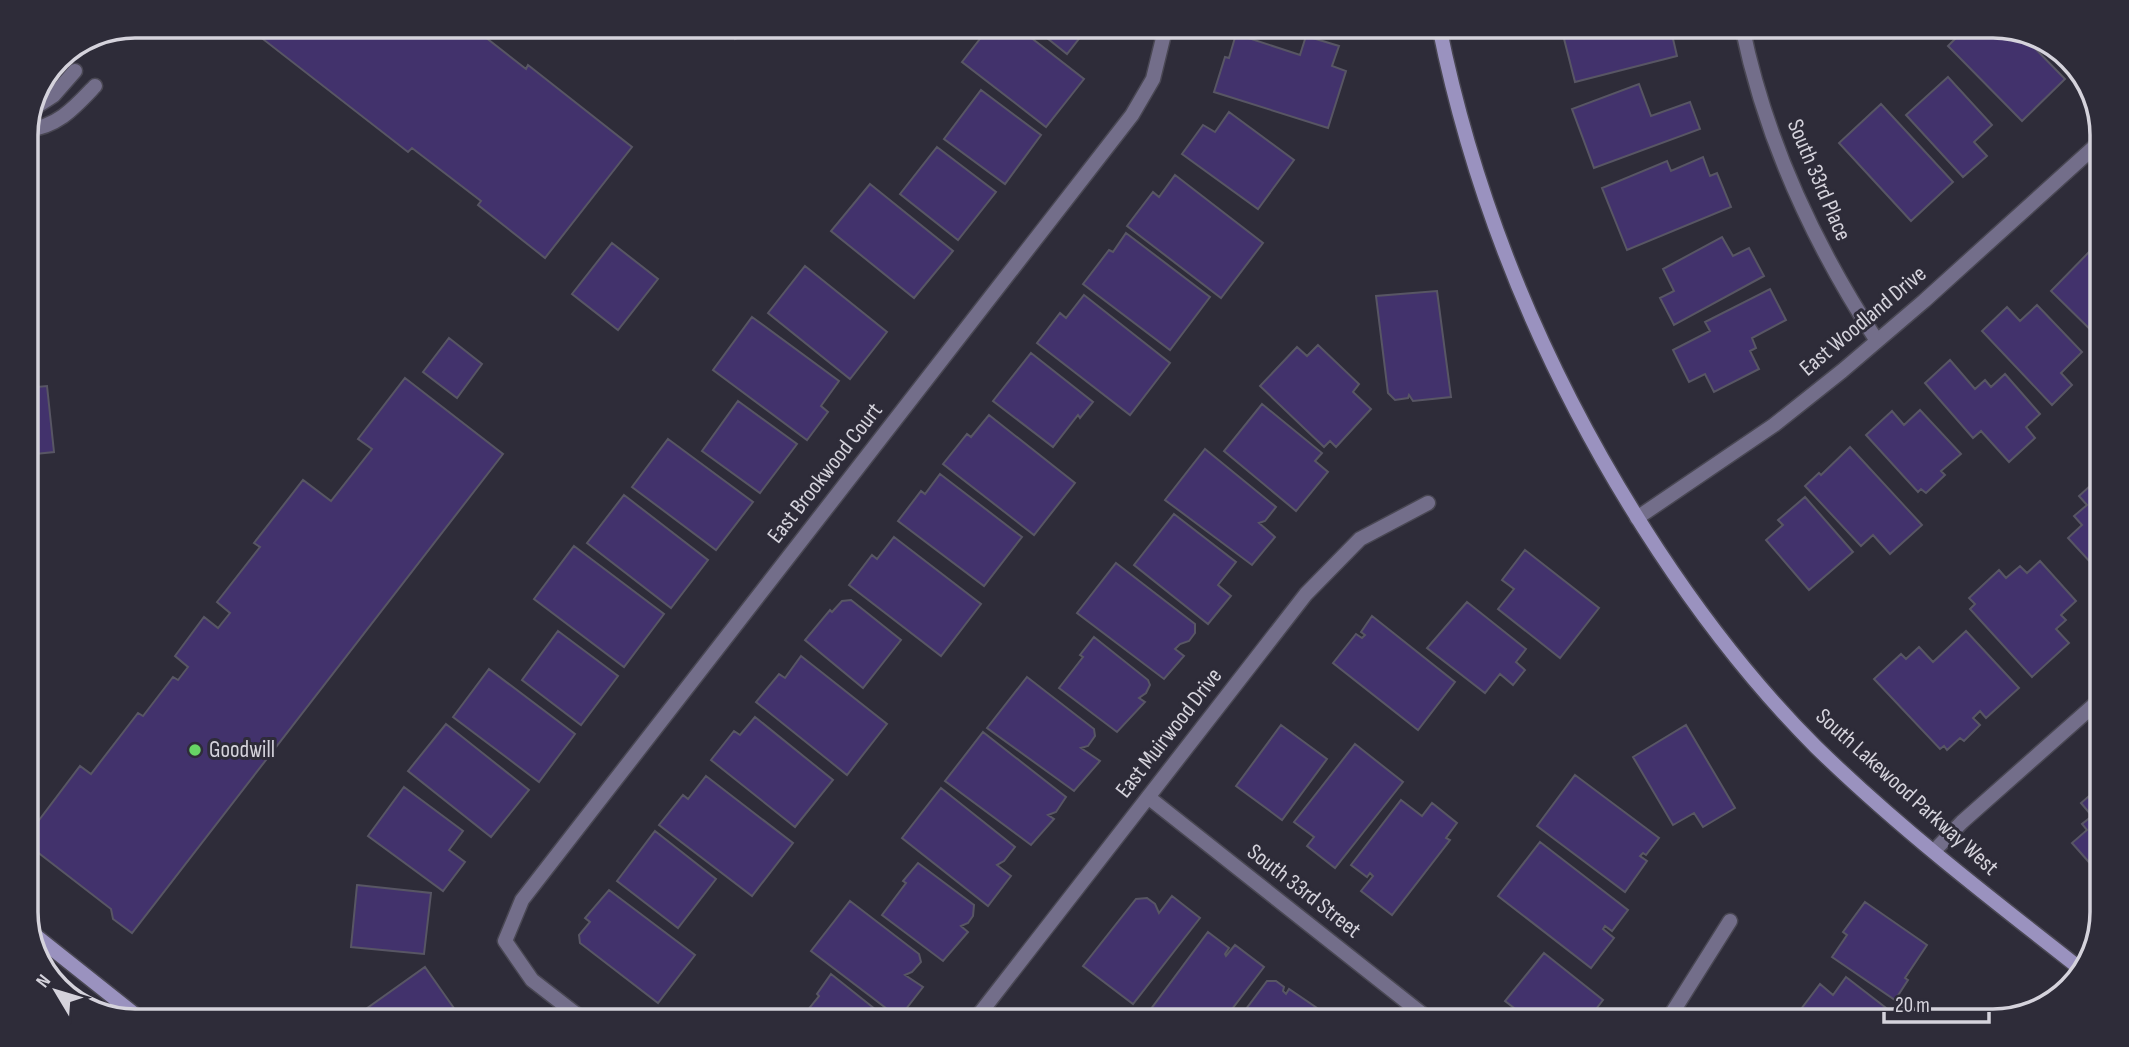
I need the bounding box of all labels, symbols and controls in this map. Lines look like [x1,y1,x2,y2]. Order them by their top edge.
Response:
street label: South 33rd Place [1781,115,1857,245]
street label: East Woodland Drive [1794,260,1932,382]
street label: East Brookwood Court [761,397,889,549]
street label: East Muirwood Drive [1110,663,1228,803]
street label: South Lakewood Parkway West [1810,703,2004,881]
place label: Goodwill [209,736,275,764]
marker: Goodwill [187,742,203,758]
street label: South 33rd Street [1241,838,1367,944]
north arrow [21,956,91,1026]
text: N [32,970,56,993]
scale bar [1884,981,1989,1025]
text: 20 m [1895,993,1930,1018]

